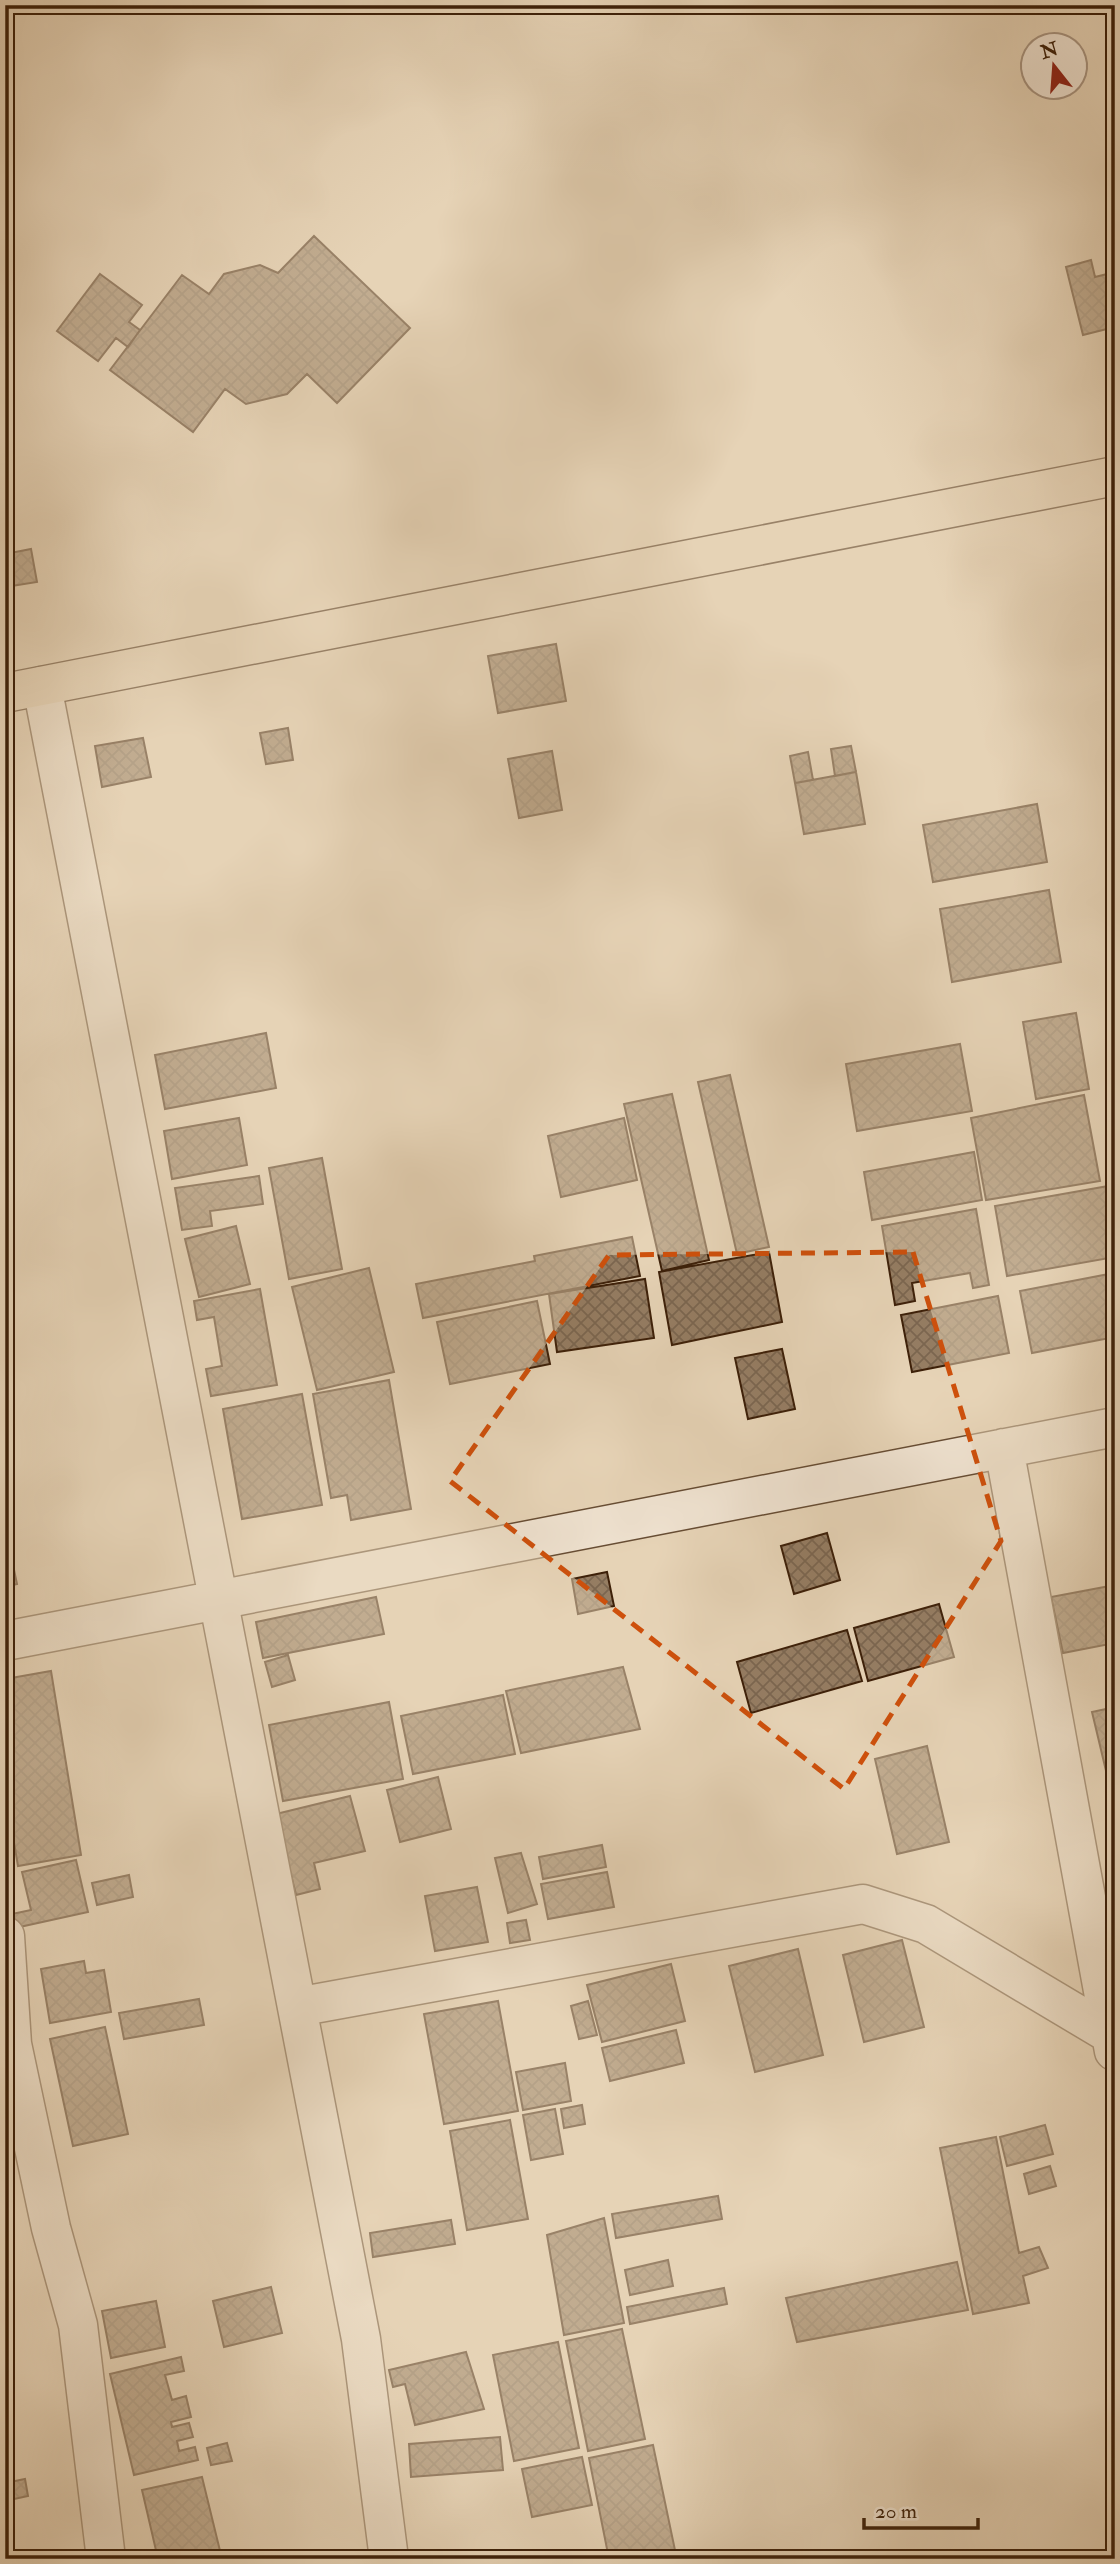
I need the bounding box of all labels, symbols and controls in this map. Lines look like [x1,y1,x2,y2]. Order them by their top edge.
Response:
north arrow [1018,32,1088,102]
text: N [1037,36,1062,65]
scale bar [864,2487,978,2531]
text: 20 m [875,2498,917,2525]

